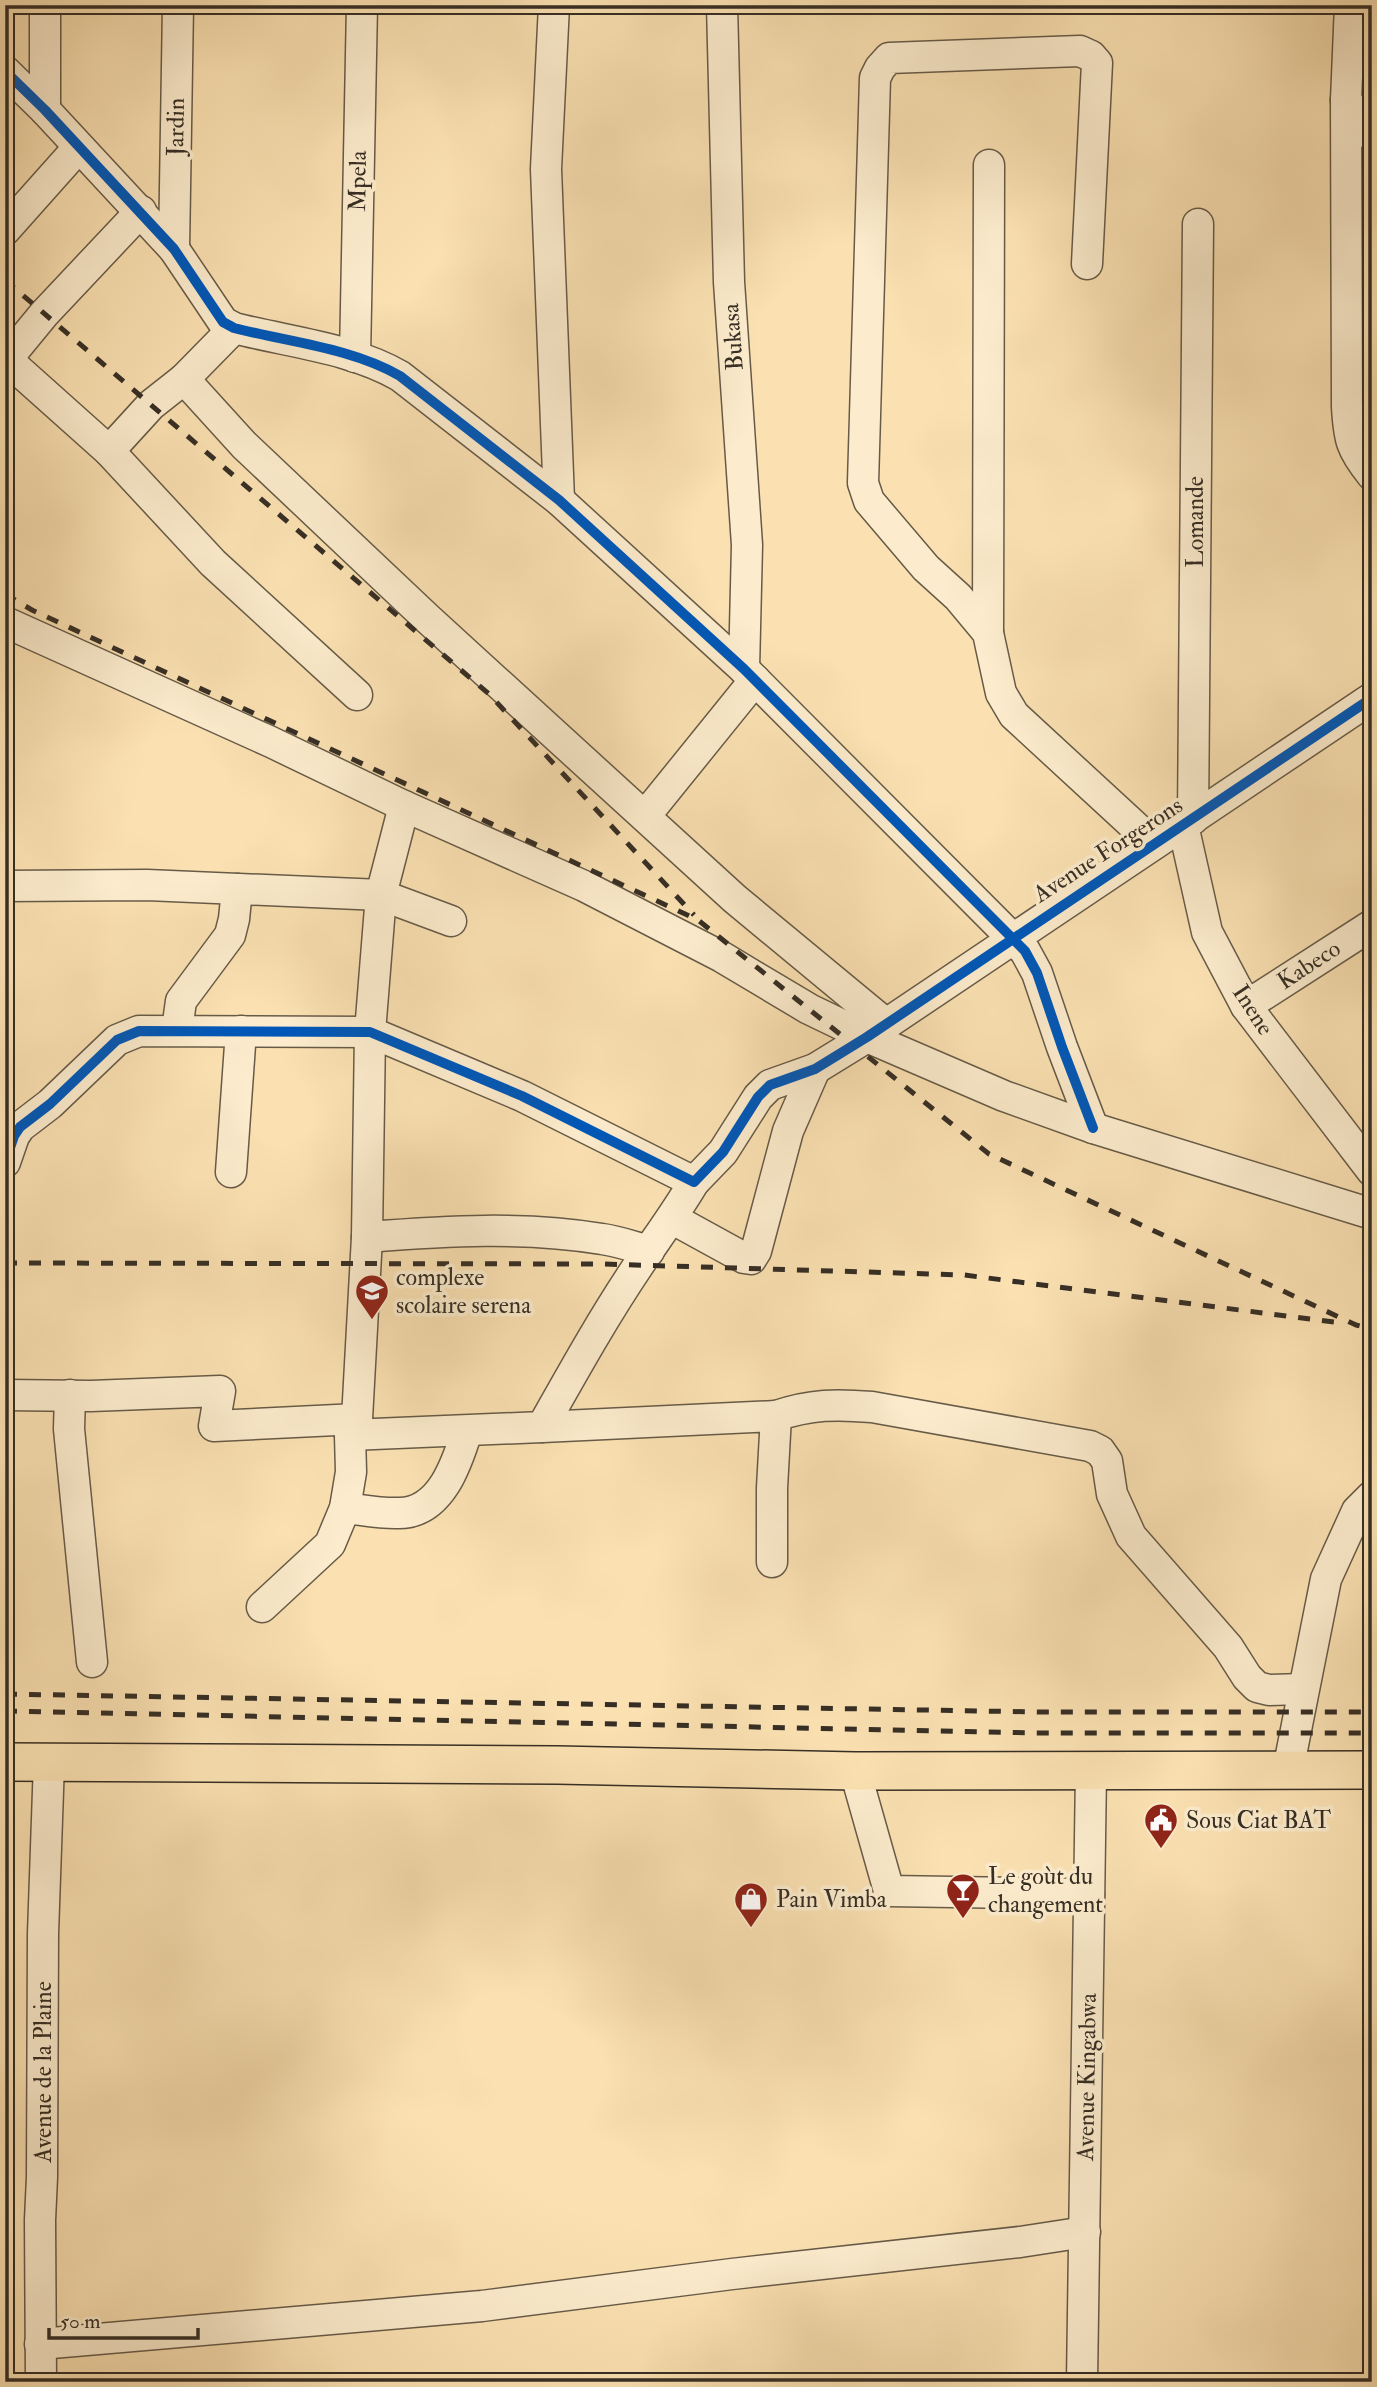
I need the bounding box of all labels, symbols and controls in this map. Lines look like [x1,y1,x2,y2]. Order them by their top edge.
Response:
street label: Jardin [160,98,192,157]
street label: Mpela [342,149,374,212]
street label: Bukasa [715,301,751,372]
street label: Lomande [1180,476,1211,568]
street label: Avenue Forgerons [1026,790,1189,910]
street label: Kabeco [1271,933,1347,997]
street label: Inene [1225,979,1281,1041]
place label: complexe scolaire serena [396,1262,532,1321]
school or university icon: complexe scolaire serena [353,1272,391,1321]
public building icon: Sous Ciat BAT [1142,1801,1180,1850]
place label: Sous Ciat BAT [1186,1805,1331,1836]
place label: Le goùt du changement [988,1861,1103,1920]
bar icon: Le goùt du changement [944,1871,982,1920]
shop icon: Pain Vimba [732,1880,770,1929]
place label: Pain Vimba [776,1884,888,1915]
street label: Avenue de la Plaine [28,1981,59,2164]
street label: Avenue Kingabwa [1070,1992,1104,2162]
scale bar [49,2296,198,2340]
text: 50 m [60,2308,101,2335]

